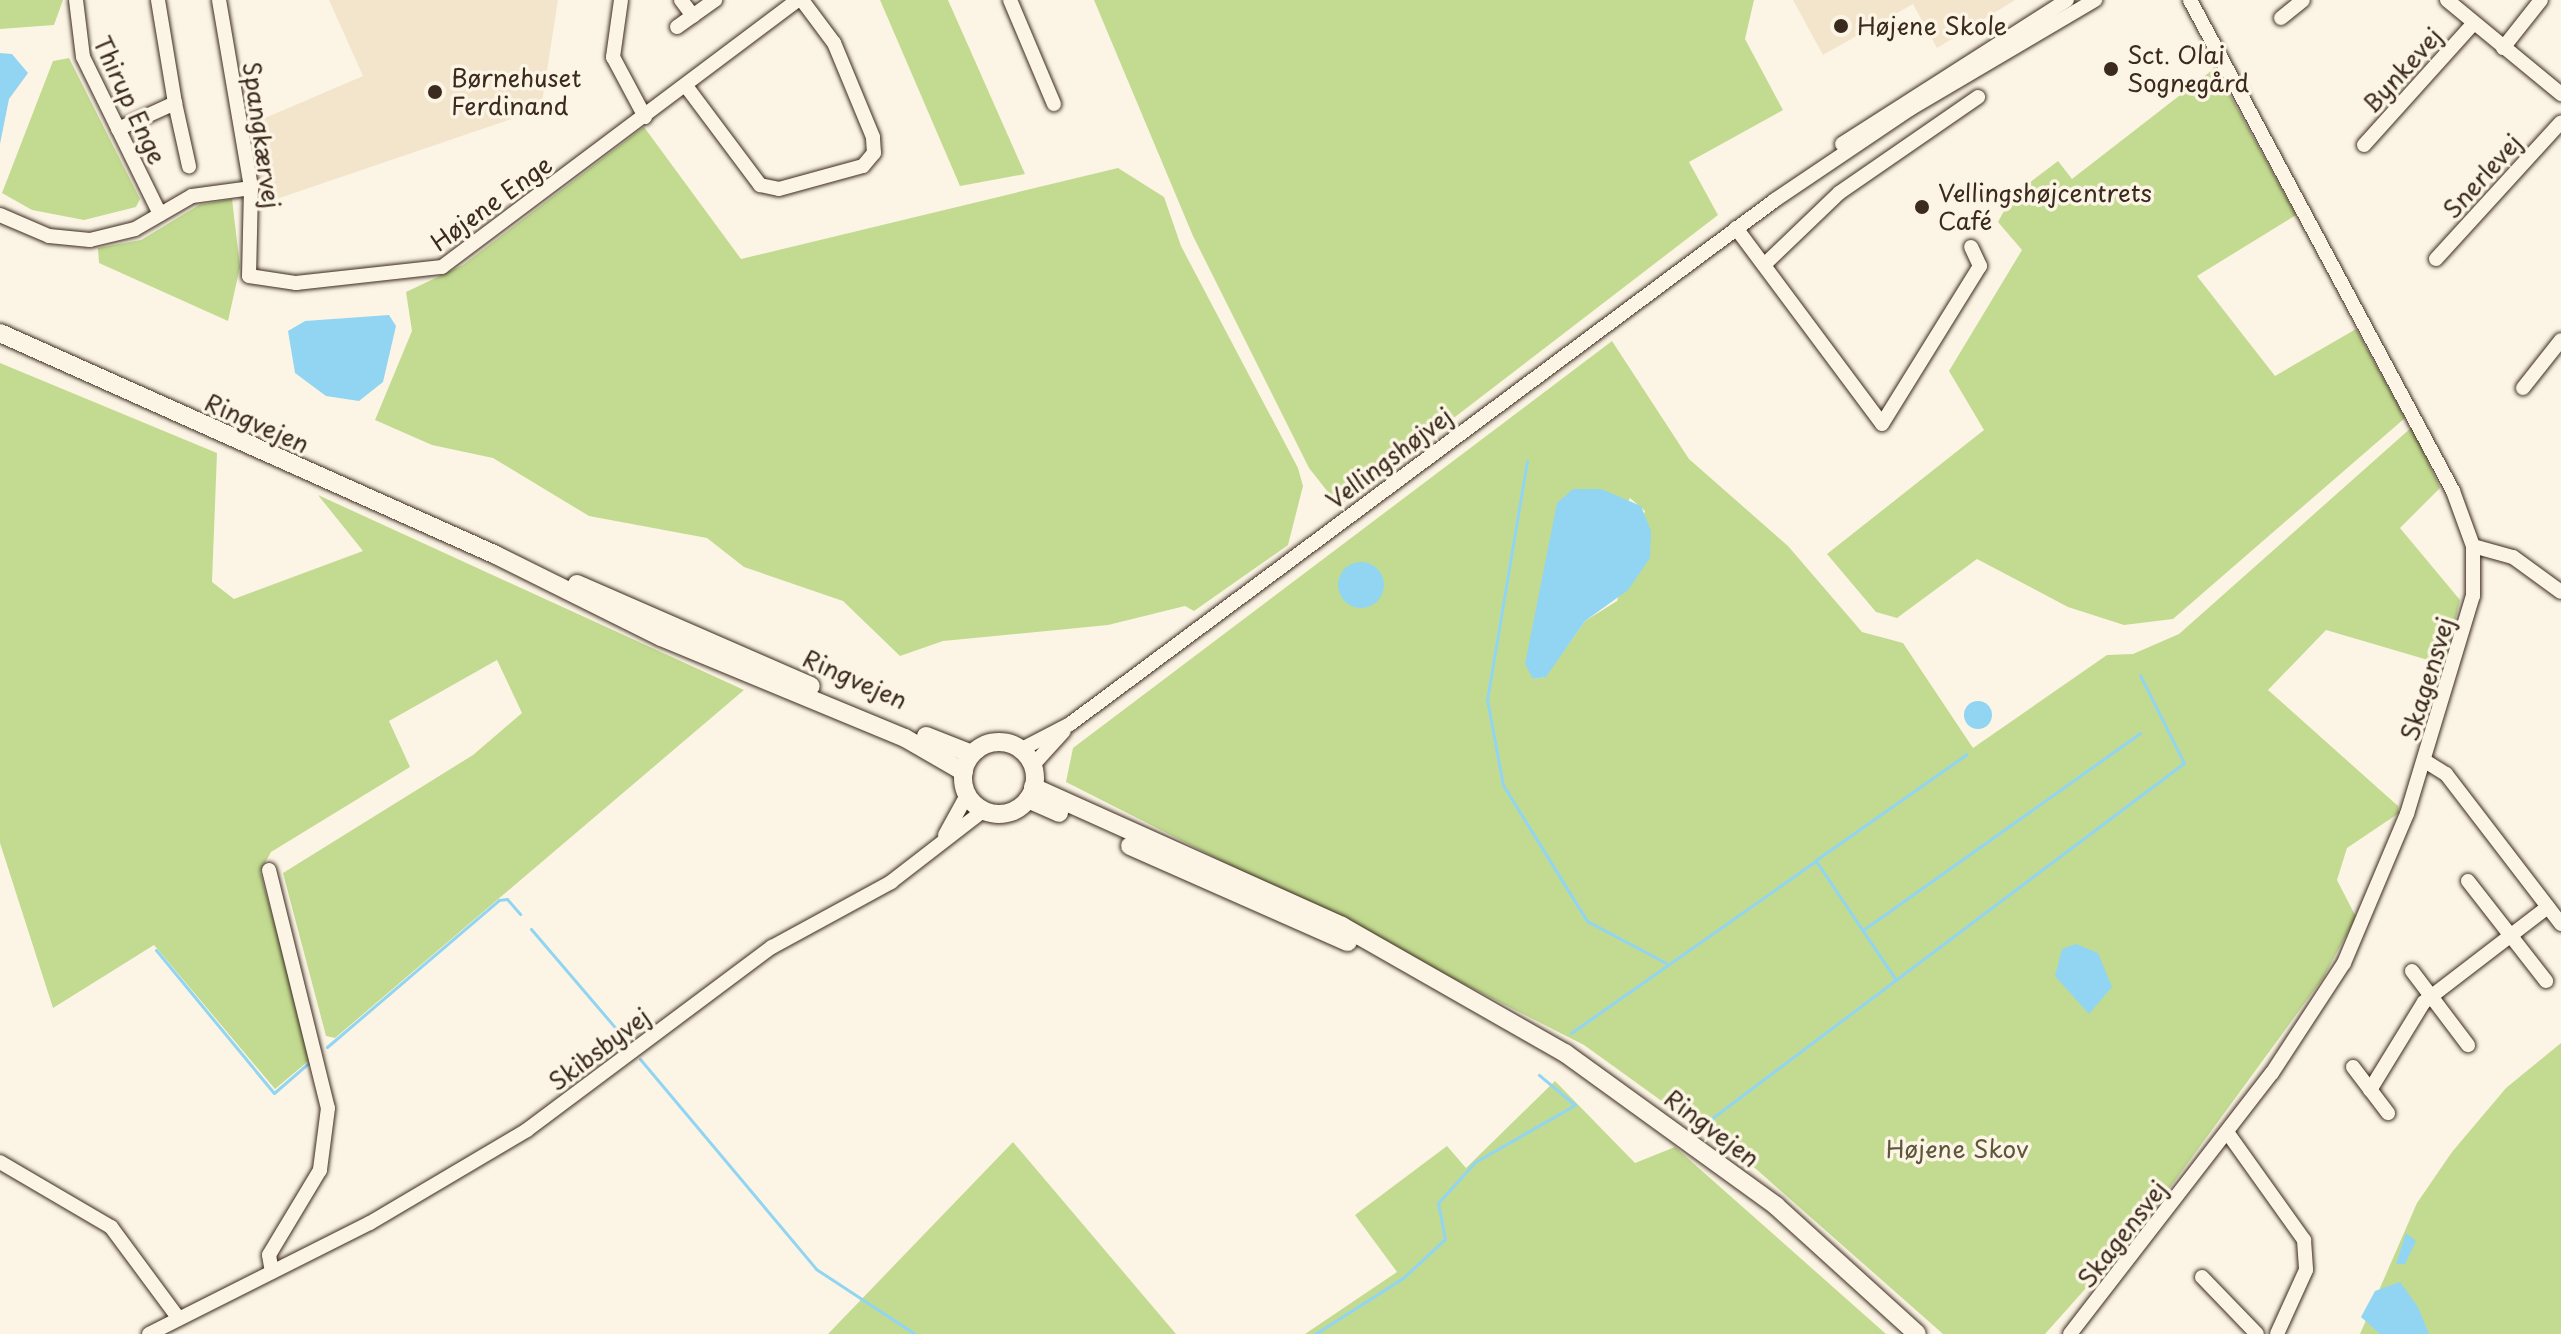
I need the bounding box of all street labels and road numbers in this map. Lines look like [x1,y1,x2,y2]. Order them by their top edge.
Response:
street label: Bynkevej [2356,22,2448,118]
street label: Thirup Enge [88,31,172,169]
street label: Spangkærvej [237,60,287,210]
street label: Snerlevej [2437,128,2527,224]
street label: Højene Enge [425,149,557,257]
street label: Ringvejen [200,387,314,459]
street label: Vellingshøjvej [1320,401,1458,515]
street label: Skagensvej [2395,614,2459,744]
street label: Ringvejen [798,643,912,715]
street label: Skibsbyvej [543,1002,655,1096]
street label: Ringvejen [1659,1083,1765,1173]
street label: Skagensvej [2071,1175,2173,1293]

